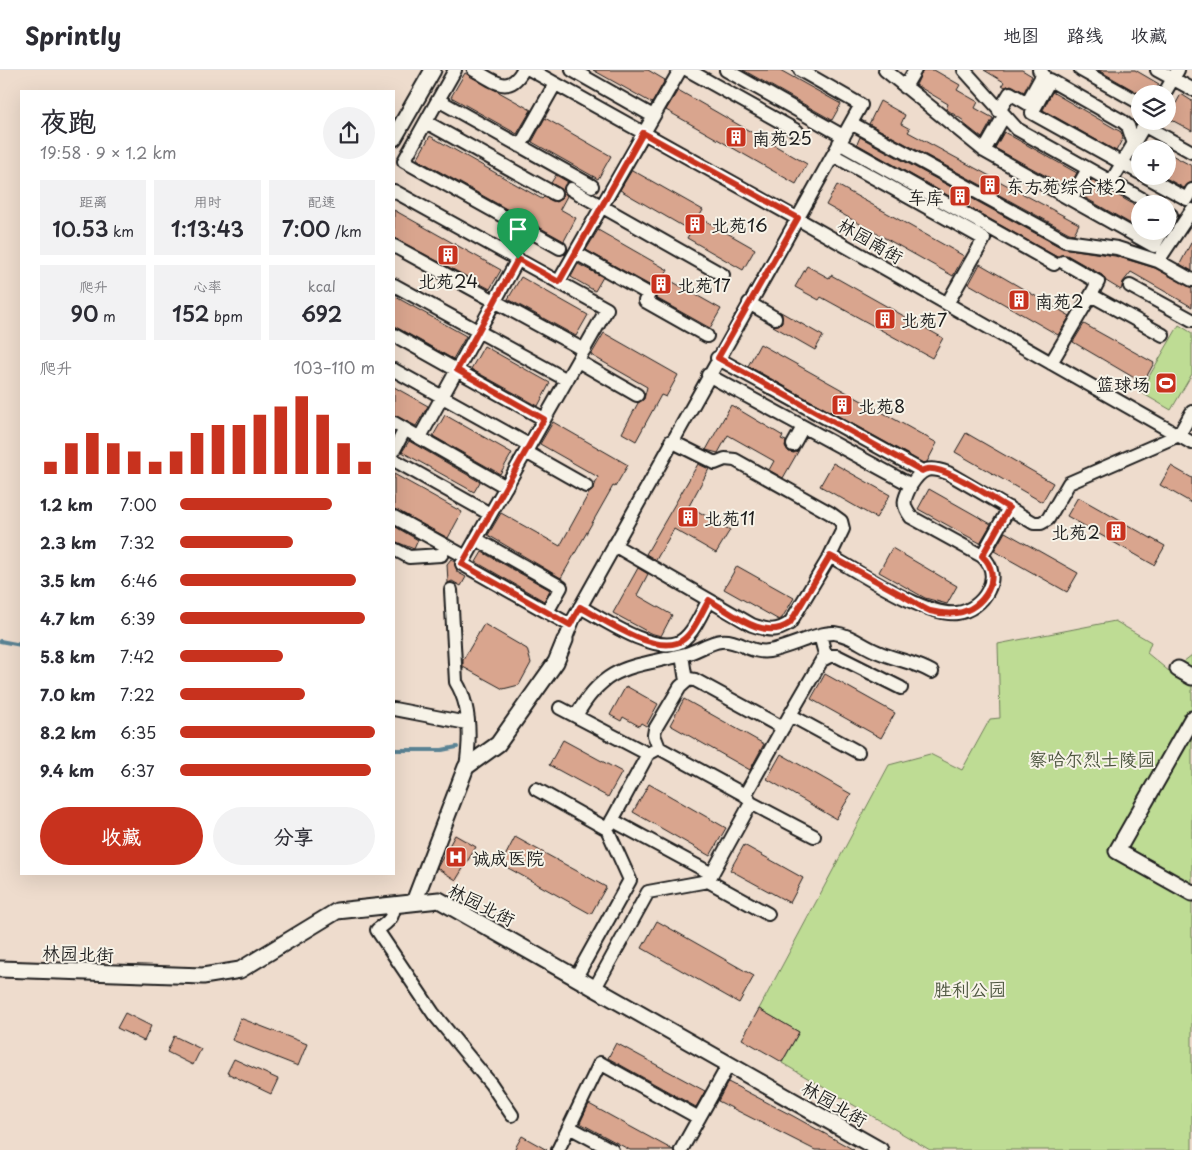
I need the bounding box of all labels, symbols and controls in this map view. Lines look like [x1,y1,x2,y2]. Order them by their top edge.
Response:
text: Sprintly [25,17,121,53]
text: 地图 [1003,21,1039,48]
text: 路线 [1067,21,1103,48]
text: 收藏 [1131,21,1167,48]
map controls [1131,85,1176,240]
button: layers [1131,85,1176,130]
text: 夜跑 [40,99,96,142]
button: share [323,107,375,159]
place label: 南苑25 [752,124,812,151]
building icon: 南苑25 [724,125,748,149]
text: 19:58 · 9 × 1.2 km [40,140,176,164]
button: + [1131,140,1176,185]
place label: 东方苑综合楼2 [1006,172,1127,199]
building icon: 东方苑综合楼2 [978,173,1002,197]
place label: 车库 [908,183,944,210]
building icon: 车库 [948,184,972,208]
text: 距离 [79,191,107,212]
text: 用时 [193,191,221,212]
text: 配速 [308,191,336,212]
button: − [1131,195,1176,240]
pin [497,208,539,259]
street label: 林园南街 [833,210,909,270]
place label: 北苑16 [711,211,768,238]
text: 10.53 [52,212,108,244]
text: 1:13:43 [171,212,244,244]
text: 7:00 [282,212,331,244]
building icon: 北苑16 [683,212,707,236]
icon: arrive [504,215,532,243]
text: km [108,221,134,242]
text: /km [331,221,362,242]
building icon: 北苑24 [436,243,460,267]
place label: 北苑24 [418,267,478,294]
place label: 北苑17 [677,271,731,298]
building icon: 北苑17 [649,272,673,296]
text: 爬升 [79,276,107,297]
text: 心率 [193,276,221,297]
text: kcal [308,276,336,297]
place label: 南苑2 [1035,287,1084,314]
building icon: 南苑2 [1007,288,1031,312]
text: 90 [71,297,98,329]
text: 152 [172,297,209,329]
text: 692 [301,297,342,329]
text: m [98,306,116,327]
text: bpm [209,306,243,327]
place label: 北苑7 [901,306,947,333]
building icon: 北苑7 [873,307,897,331]
text: 爬升 [40,355,72,379]
text: 103–110 m [294,355,375,379]
place label: 篮球场 [1096,370,1150,397]
sports icon: 篮球场 [1154,371,1178,395]
place label: 北苑8 [858,392,905,419]
building icon: 北苑8 [830,393,854,417]
text: 1.2 km [40,492,93,516]
text: 7:00 [120,492,157,516]
place label: 北苑11 [704,504,755,531]
building icon: 北苑11 [676,505,700,529]
place label: 北苑2 [1051,518,1100,545]
building icon: 北苑2 [1104,519,1128,543]
text: 2.3 km [40,530,96,554]
text: 7:32 [120,530,155,554]
text: 3.5 km [40,568,95,592]
text: 6:46 [120,568,158,592]
text: 4.7 km [40,606,95,630]
text: 6:39 [120,606,155,630]
text: 5.8 km [40,644,95,668]
text: 7:42 [120,644,155,668]
text: 7.0 km [40,682,95,706]
text: 7:22 [120,682,155,706]
text: 8.2 km [40,720,96,744]
text: 6:35 [120,720,156,744]
park label: 察哈尔烈士陵园 [1029,745,1155,772]
text: 9.4 km [40,758,94,782]
text: 6:37 [120,758,155,782]
button: 收藏 [40,807,203,865]
button: 分享 [213,807,375,865]
place label: 诚成医院 [472,844,544,871]
hospital icon: 诚成医院 [444,845,468,869]
street label: 林园北街 [444,876,520,932]
street label: 林园北街 [42,938,114,968]
park label: 胜利公园 [934,975,1006,1002]
street label: 林园北街 [797,1073,873,1133]

